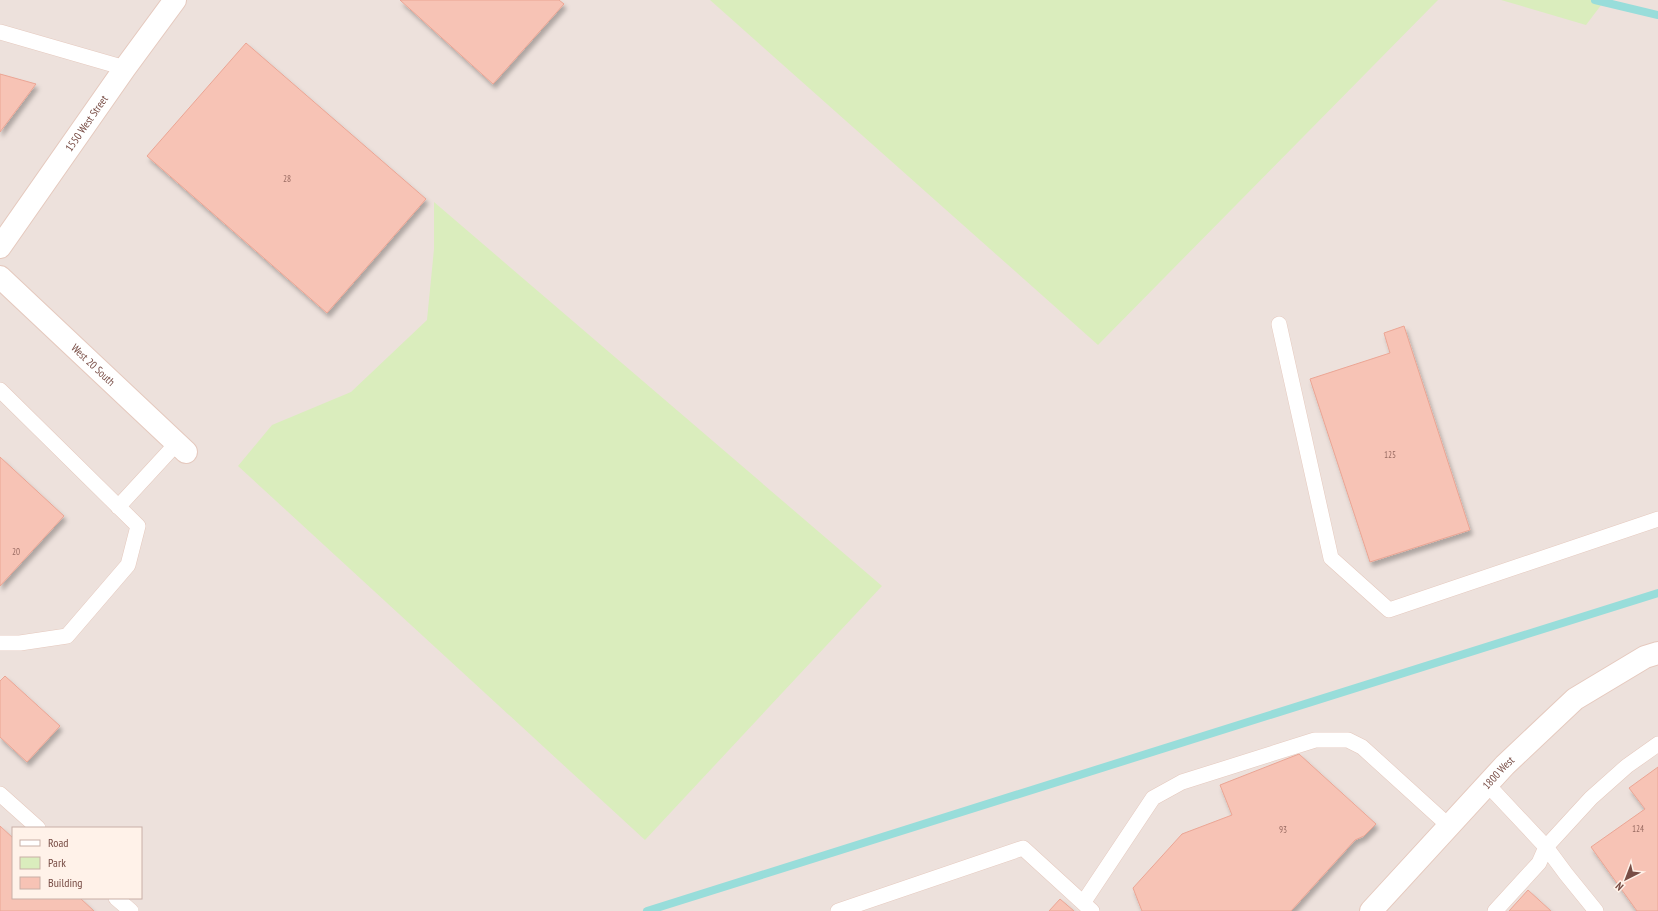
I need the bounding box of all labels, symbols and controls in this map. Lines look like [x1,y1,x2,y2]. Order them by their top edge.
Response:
street label: 1550 West Street [62,92,111,154]
house number: 28 [283,173,291,184]
street label: West 20 South [68,341,118,389]
house number: 125 [1384,449,1396,460]
house number: 20 [12,546,20,557]
street label: 1800 West [1479,753,1517,792]
house number: 124 [1632,823,1644,834]
house number: 93 [1279,824,1287,835]
legend [12,827,142,899]
text: Road [48,835,68,850]
text: Park [48,855,66,870]
north arrow [1606,859,1646,899]
text: Building [48,875,83,890]
text: N [1612,879,1626,894]

